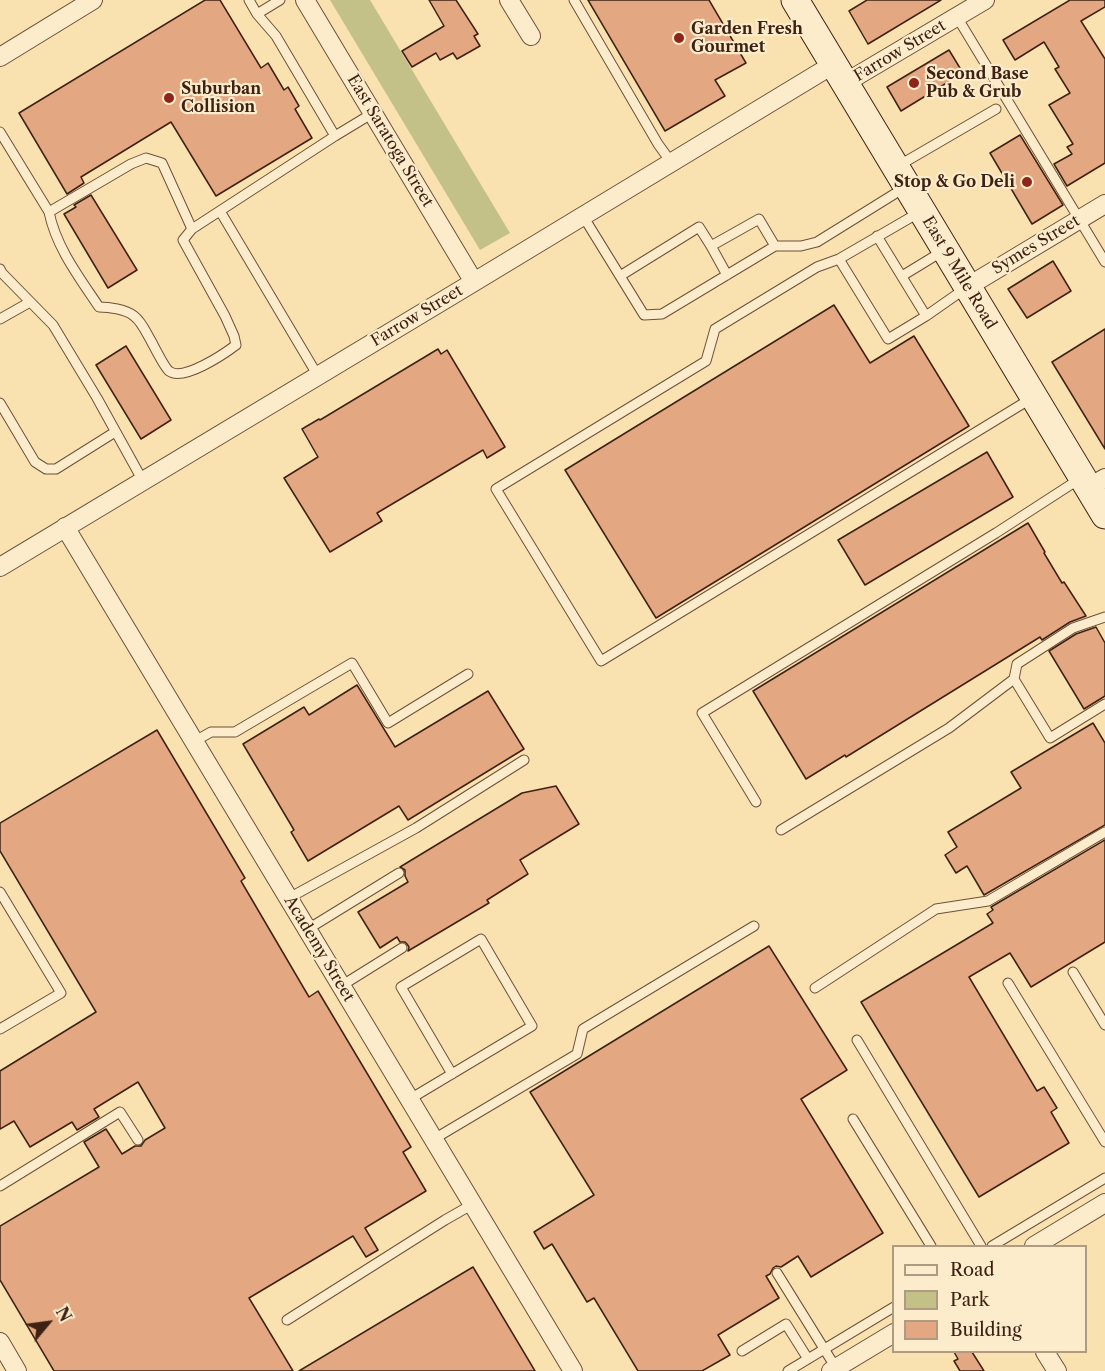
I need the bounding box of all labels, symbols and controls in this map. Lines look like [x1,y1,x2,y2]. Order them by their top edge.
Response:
street label: Farrow Street [851,16,949,86]
place label: Garden Fresh Gourmet [691,19,803,57]
marker: Garden Fresh Gourmet [672,31,686,45]
place label: Second Base Pub & Grub [926,64,1029,102]
street label: East Saratoga Street [343,71,437,211]
marker: Second Base Pub & Grub [907,76,921,90]
place label: Suburban Collision [181,79,261,117]
marker: Suburban Collision [162,91,176,105]
place label: Stop & Go Deli [894,172,1015,192]
marker: Stop & Go Deli [1020,175,1034,189]
street label: Symes Street [989,211,1083,279]
street label: East 9 Mile Road [918,213,1000,333]
street label: Farrow Street [368,281,466,351]
street label: Academy Street [280,893,358,1005]
legend [892,1245,1087,1353]
text: Road [950,1259,995,1281]
text: Park [950,1289,989,1311]
north arrow [18,1293,78,1353]
text: N [52,1303,76,1325]
text: Building [950,1319,1022,1341]

